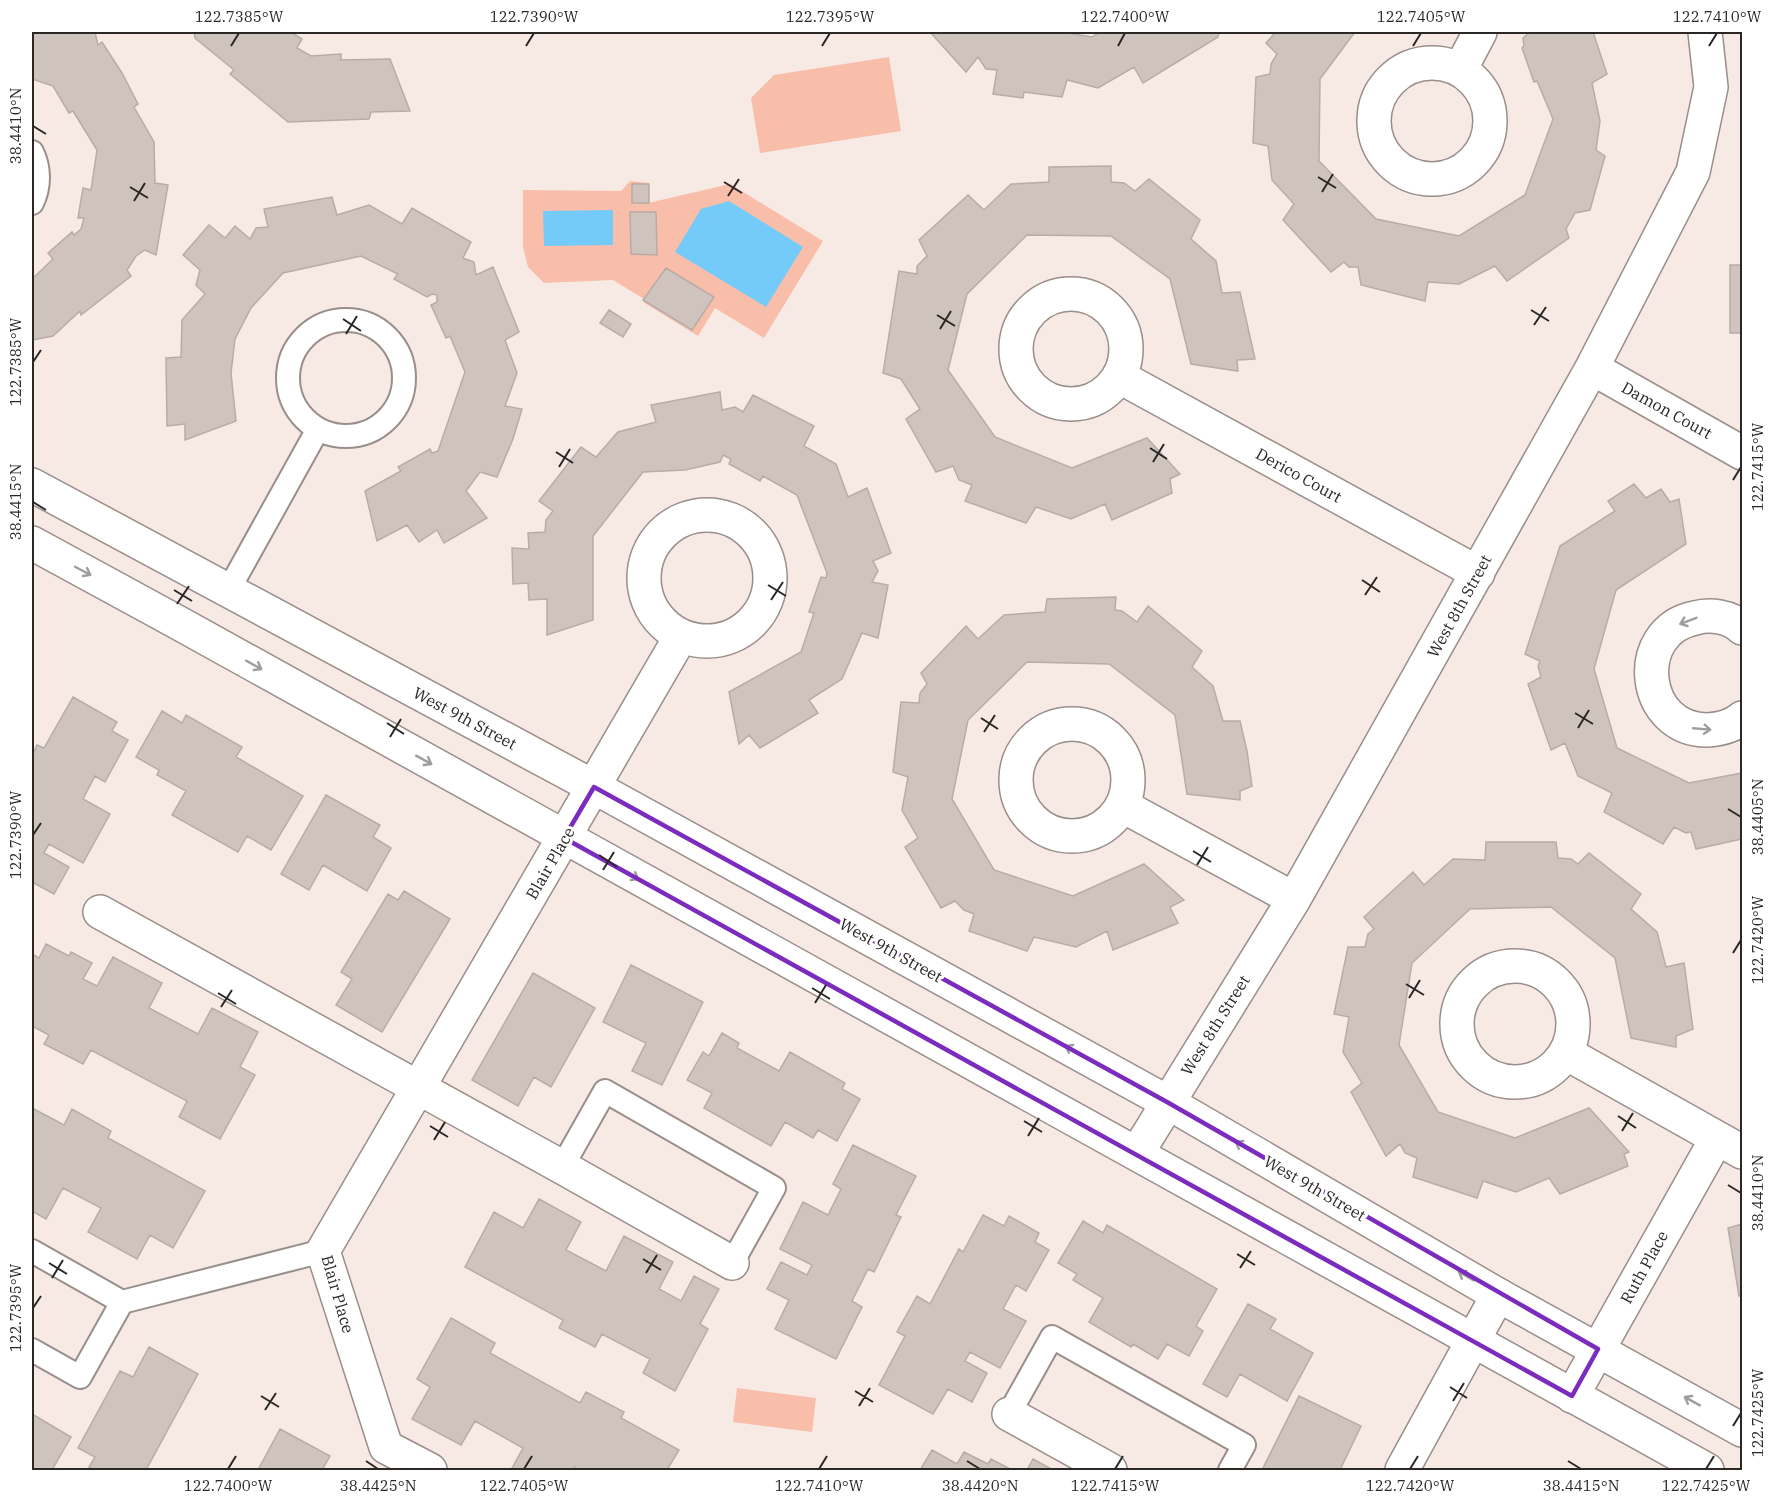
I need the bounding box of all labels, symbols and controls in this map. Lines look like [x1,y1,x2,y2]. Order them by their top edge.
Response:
text: 122.7385°W [195,7,284,26]
text: 122.7390°W [490,7,579,26]
text: 122.7395°W [786,7,875,26]
text: 122.7400°W [1081,7,1170,26]
text: 122.7405°W [1377,7,1466,26]
text: 122.7410°W [1673,7,1762,26]
text: 38.4410°N [6,88,25,164]
text: 122.7385°W [6,317,25,406]
street label: Damon Court [1618,377,1716,443]
text: 122.7415°W [1748,422,1767,511]
street label: Derico Court [1253,443,1346,507]
text: 38.4415°N [6,464,25,540]
street label: West 8th Street [1423,551,1496,661]
one-way arrow [74,565,91,577]
one-way arrow [1679,616,1698,627]
one-way arrow [245,659,262,671]
street label: West 9th Street [410,682,520,754]
one-way arrow [1692,724,1712,735]
one-way arrow [415,754,432,766]
text: 38.4405°N [1748,779,1767,855]
text: 122.7390°W [6,790,25,879]
street label: Blair Place [521,823,579,903]
one-way arrow [622,870,640,881]
text: 122.7420°W [1748,895,1767,984]
street label: West 9th Street [836,914,946,987]
street label: West 8th Street [1176,971,1254,1079]
one-way arrow [1065,1044,1082,1056]
one-way arrow [1235,1140,1252,1152]
street label: West 9th Street [1261,1151,1370,1225]
text: 38.4410°N [1748,1155,1767,1231]
street label: Ruth Place [1616,1227,1672,1307]
street label: Blair Place [317,1253,359,1335]
text: 122.7395°W [6,1263,25,1352]
one-way arrow [1458,1270,1475,1282]
text: 122.7425°W [1748,1368,1767,1457]
one-way arrow [1683,1395,1700,1407]
text: 122.7400°W [184,1476,273,1495]
text: 38.4425°N [340,1476,416,1495]
text: 122.7405°W [480,1476,569,1495]
text: 122.7410°W [775,1476,864,1495]
text: 38.4420°N [942,1476,1018,1495]
text: 122.7415°W [1071,1476,1160,1495]
text: 122.7420°W [1366,1476,1455,1495]
text: 38.4415°N [1543,1476,1619,1495]
text: 122.7425°W [1662,1476,1751,1495]

